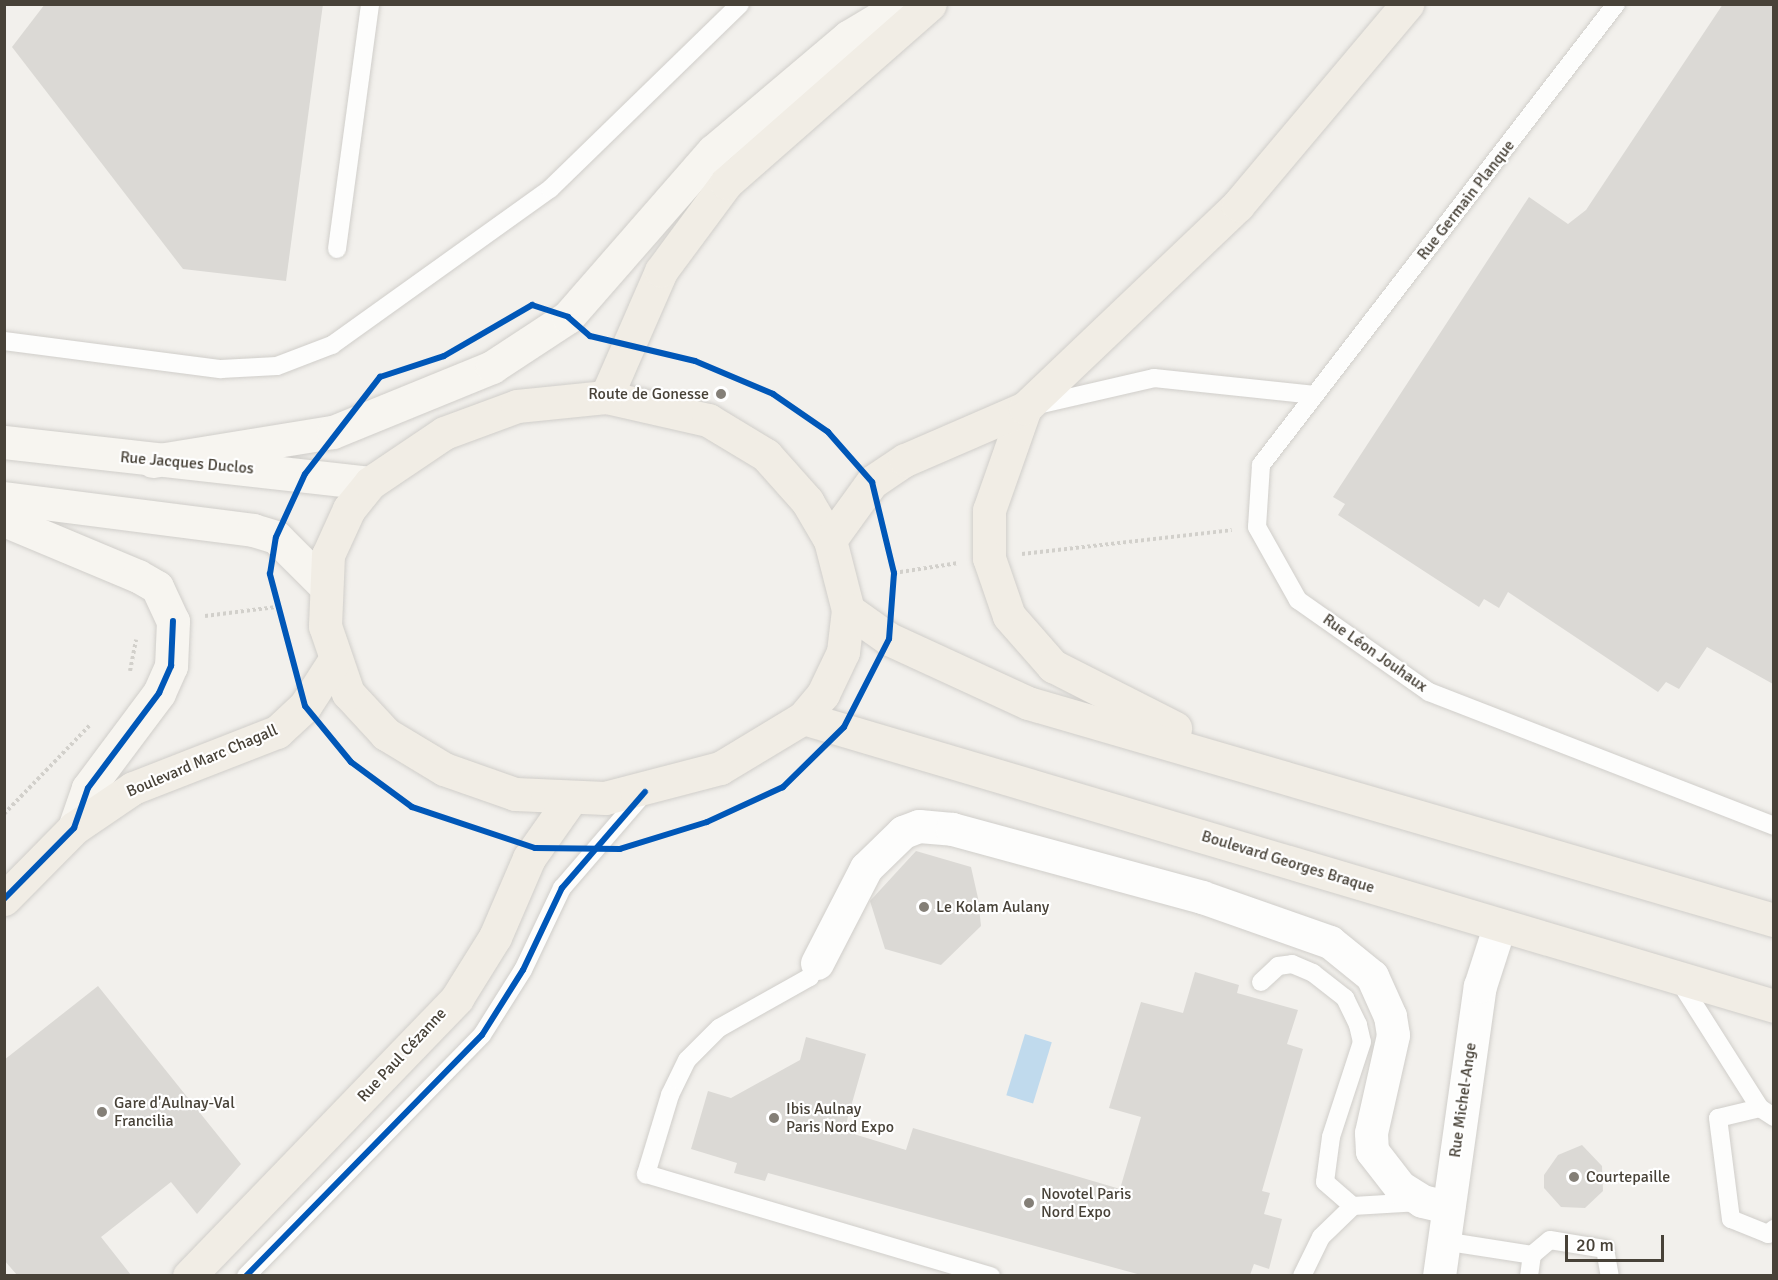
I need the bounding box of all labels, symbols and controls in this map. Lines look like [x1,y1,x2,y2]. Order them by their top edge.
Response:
street label: Rue Germain Planque [1413,136,1519,264]
place label: Route de Gonesse [588,384,709,404]
marker: Route de Gonesse [714,387,728,401]
street label: Rue Jacques Duclos [119,448,255,478]
street label: Rue Léon Jouhaux [1319,610,1431,696]
street label: Boulevard Marc Chagall [124,720,280,802]
street label: Boulevard Georges Braque [1199,827,1377,897]
place label: Le Kolam Aulany [936,897,1049,917]
marker: Le Kolam Aulany [917,900,931,914]
street label: Rue Paul Cézanne [354,1004,450,1106]
street label: Rue Michel-Ange [1445,1041,1481,1159]
place label: Gare d'Aulnay-Val Francilia [114,1093,235,1131]
place label: Ibis Aulnay Paris Nord Expo [786,1099,894,1137]
marker: Gare d'Aulnay-Val Francilia [95,1105,109,1119]
marker: Ibis Aulnay Paris Nord Expo [767,1111,781,1125]
place label: Courtepaille [1586,1167,1670,1187]
marker: Courtepaille [1567,1170,1581,1184]
place label: Novotel Paris Nord Expo [1041,1184,1131,1222]
marker: Novotel Paris Nord Expo [1022,1196,1036,1210]
scale bar [1568,1223,1667,1261]
text: 20 m [1576,1234,1614,1256]

